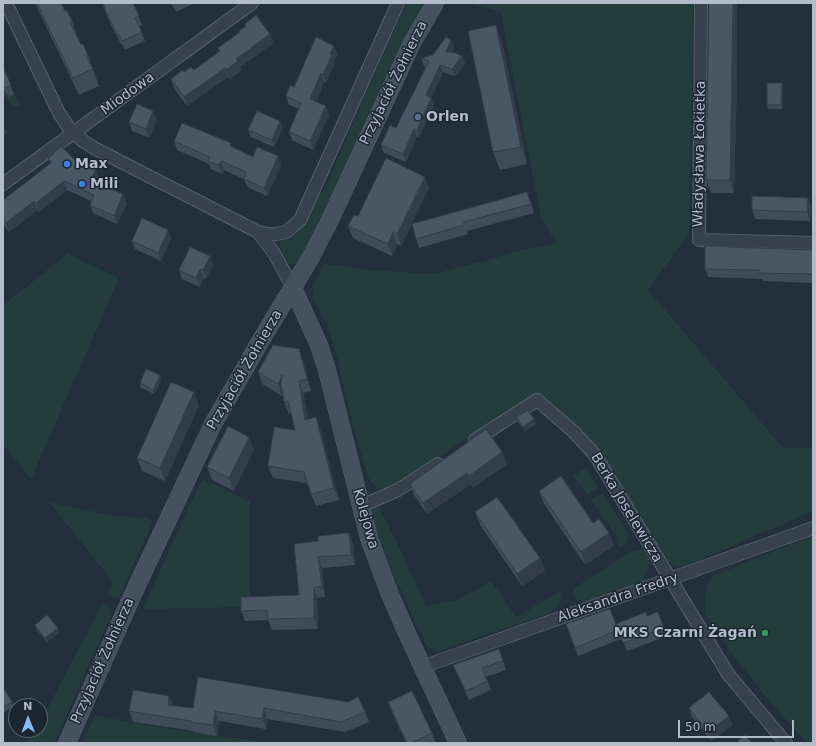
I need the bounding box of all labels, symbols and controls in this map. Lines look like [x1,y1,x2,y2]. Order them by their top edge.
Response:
street label: Przyjaciół Żołnierza [357,18,431,148]
street label: Miodowa [98,69,158,119]
street label: Władysława Łokietka [690,80,710,228]
place label: Orlen [426,109,469,125]
marker: Orlen [413,112,423,122]
place label: Max [75,156,107,172]
marker: Max [62,159,72,169]
place label: Mili [90,176,118,192]
marker: Mili [77,179,87,189]
street label: Przyjaciół Żołnierza [204,307,286,433]
street label: Berka Joselewicza [587,450,665,566]
street label: Kolejowa [348,487,382,551]
street label: Aleksandra Fredry [555,569,681,627]
street label: Przyjaciół Żołnierza [68,596,138,726]
place label: MKS Czarni Żagań [614,625,757,641]
marker: MKS Czarni Żagań [760,628,770,638]
north arrow [8,698,48,738]
text: N [23,700,33,713]
scale bar [680,712,796,738]
text: 50 m [685,720,716,734]

